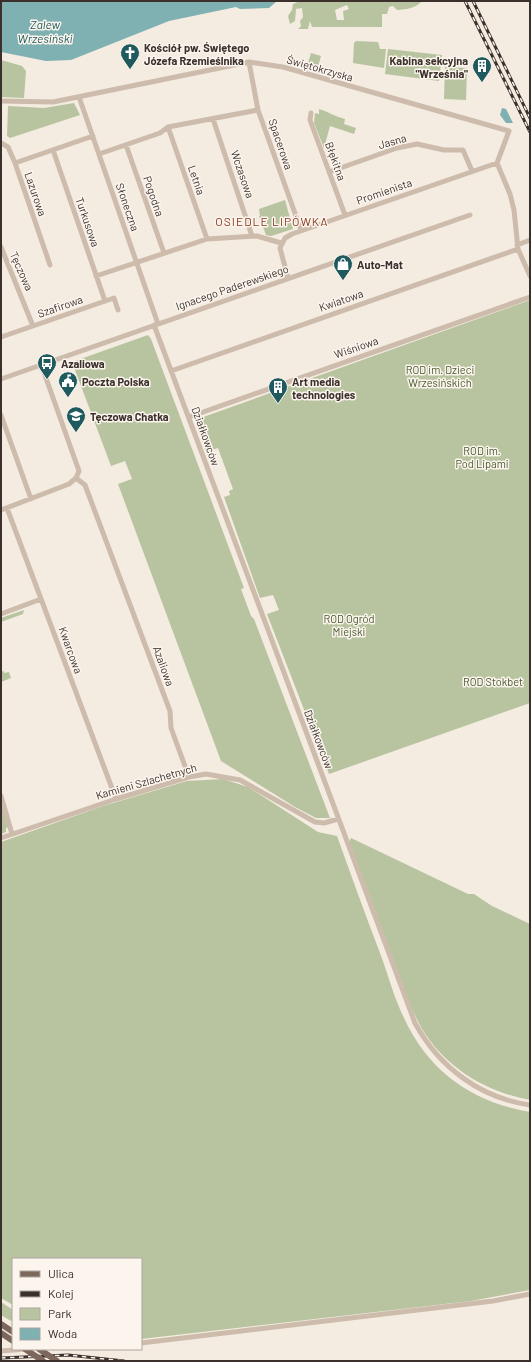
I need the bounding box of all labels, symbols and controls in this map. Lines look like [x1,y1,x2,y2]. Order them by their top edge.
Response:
water label: Zalew Wrzesiński [18,17,72,45]
place label: Kościół pw. Świętego Józefa Rzemieślnika [144,41,249,67]
church icon: Kościół pw. Świętego Józefa Rzemieślnika [119,42,141,70]
street label: Świętokrzyska [285,52,355,84]
place label: Kabina sekcyjna "Września" [389,54,468,80]
building icon: Kabina sekcyjna "Września" [471,55,493,83]
street label: Spacerowa [266,117,296,171]
street label: Jasna [376,131,408,151]
street label: Błękitna [323,140,349,182]
street label: Wczasowa [229,148,257,200]
street label: Letnia [186,164,208,196]
street label: Lazurowa [22,170,50,218]
street label: Pogodna [141,174,167,218]
street label: Promienista [355,175,413,207]
street label: Słoneczna [114,181,142,233]
street label: Turkusowa [73,195,103,249]
district label: OSIEDLE LIPÓWKA [215,214,329,228]
street label: Tęczowa [8,250,36,292]
shop icon: Auto-Mat [332,253,354,281]
place label: Auto-Mat [357,258,403,271]
street label: Ignacego Paderewskiego [174,262,290,312]
street label: Kwiatowa [317,286,365,314]
street label: Szafirowa [36,292,84,320]
street label: Wiśniowa [332,333,380,361]
bus stop icon: Azaliowa [36,352,58,380]
place label: Azaliowa [61,357,105,370]
park label: ROD im. Dzieci Wrzesińskich [406,363,474,389]
public building icon: Poczta Polska [57,370,79,398]
place label: Poczta Polska [82,375,150,388]
place label: Art media technologies [292,375,356,401]
building icon: Art media technologies [267,376,289,404]
school or university icon: Tęczowa Chatka [65,405,87,433]
street label: Działkowców [189,405,223,467]
place label: Tęczowa Chatka [90,410,169,423]
park label: ROD im. Pod Lipami [455,444,509,470]
park label: ROD Ogród Miejski [323,612,375,638]
street label: Kwarcowa [57,625,85,675]
street label: Azaliowa [151,644,177,688]
park label: ROD Stokbet [463,675,523,688]
street label: Działkowców [302,708,336,770]
street label: Kamieni Szlachetnych [94,760,198,802]
legend [12,1258,142,1350]
text: Ulica [48,1266,74,1280]
text: Kolej [48,1286,74,1300]
text: Park [48,1306,72,1320]
text: Woda [48,1326,77,1340]

